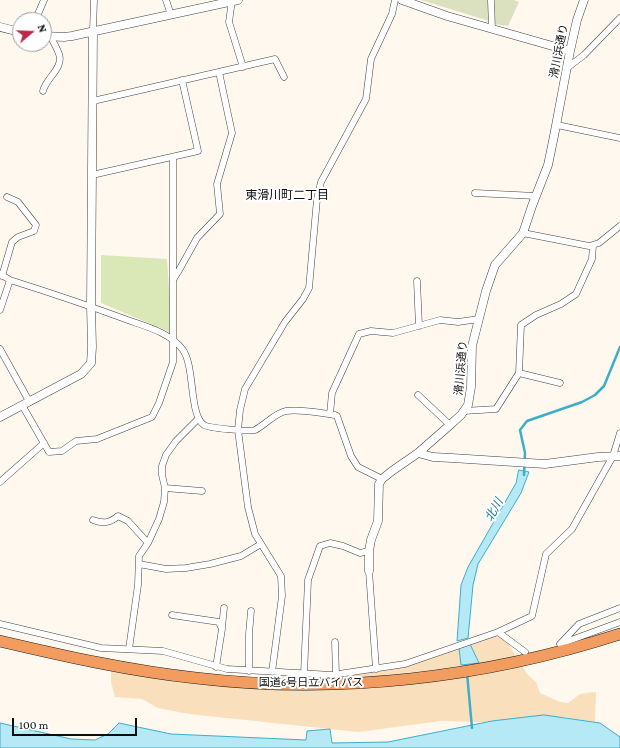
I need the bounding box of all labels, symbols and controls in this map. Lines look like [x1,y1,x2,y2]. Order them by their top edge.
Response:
north arrow [12,12,52,52]
text: N [36,23,49,34]
street label: 滑川浜通り [547,23,571,79]
district label: 東滑川町二丁目 [245,188,329,202]
street label: 滑川浜通り [452,340,470,396]
water label: 北川 [482,496,506,524]
street label: 国道6号日立バイパス [259,676,363,690]
scale bar [14,710,139,736]
text: 100 m [19,718,48,732]

